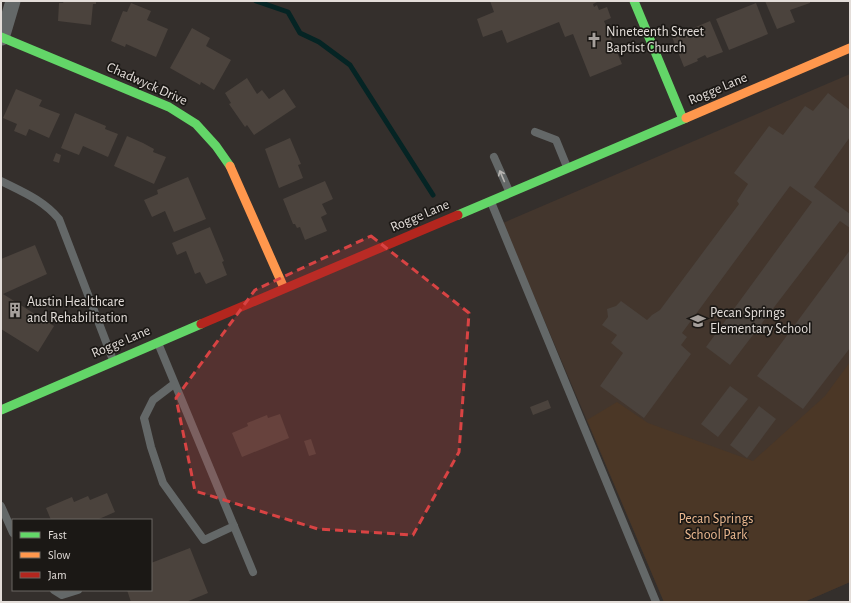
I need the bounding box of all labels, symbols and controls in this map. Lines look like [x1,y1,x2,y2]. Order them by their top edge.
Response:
place label: Nineteenth Street Baptist Church [606,25,705,55]
church icon: Nineteenth Street Baptist Church [585,31,603,49]
street label: Chadwyck Drive [105,60,189,108]
street label: Rogge Lane [687,70,749,108]
one-way arrow [498,170,505,182]
street label: Rogge Lane [389,197,451,235]
place label: Austin Healthcare and Rehabilitation [27,295,128,325]
building icon: Austin Healthcare and Rehabilitation [6,301,24,319]
place label: Pecan Springs Elementary School [710,306,812,336]
school or university icon: Pecan Springs Elementary School [689,312,707,330]
street label: Rogge Lane [90,323,152,361]
park label: Pecan Springs School Park [679,512,753,542]
legend [12,519,152,591]
text: Fast [48,529,67,541]
text: Slow [48,549,70,561]
text: Jam [48,569,67,581]

